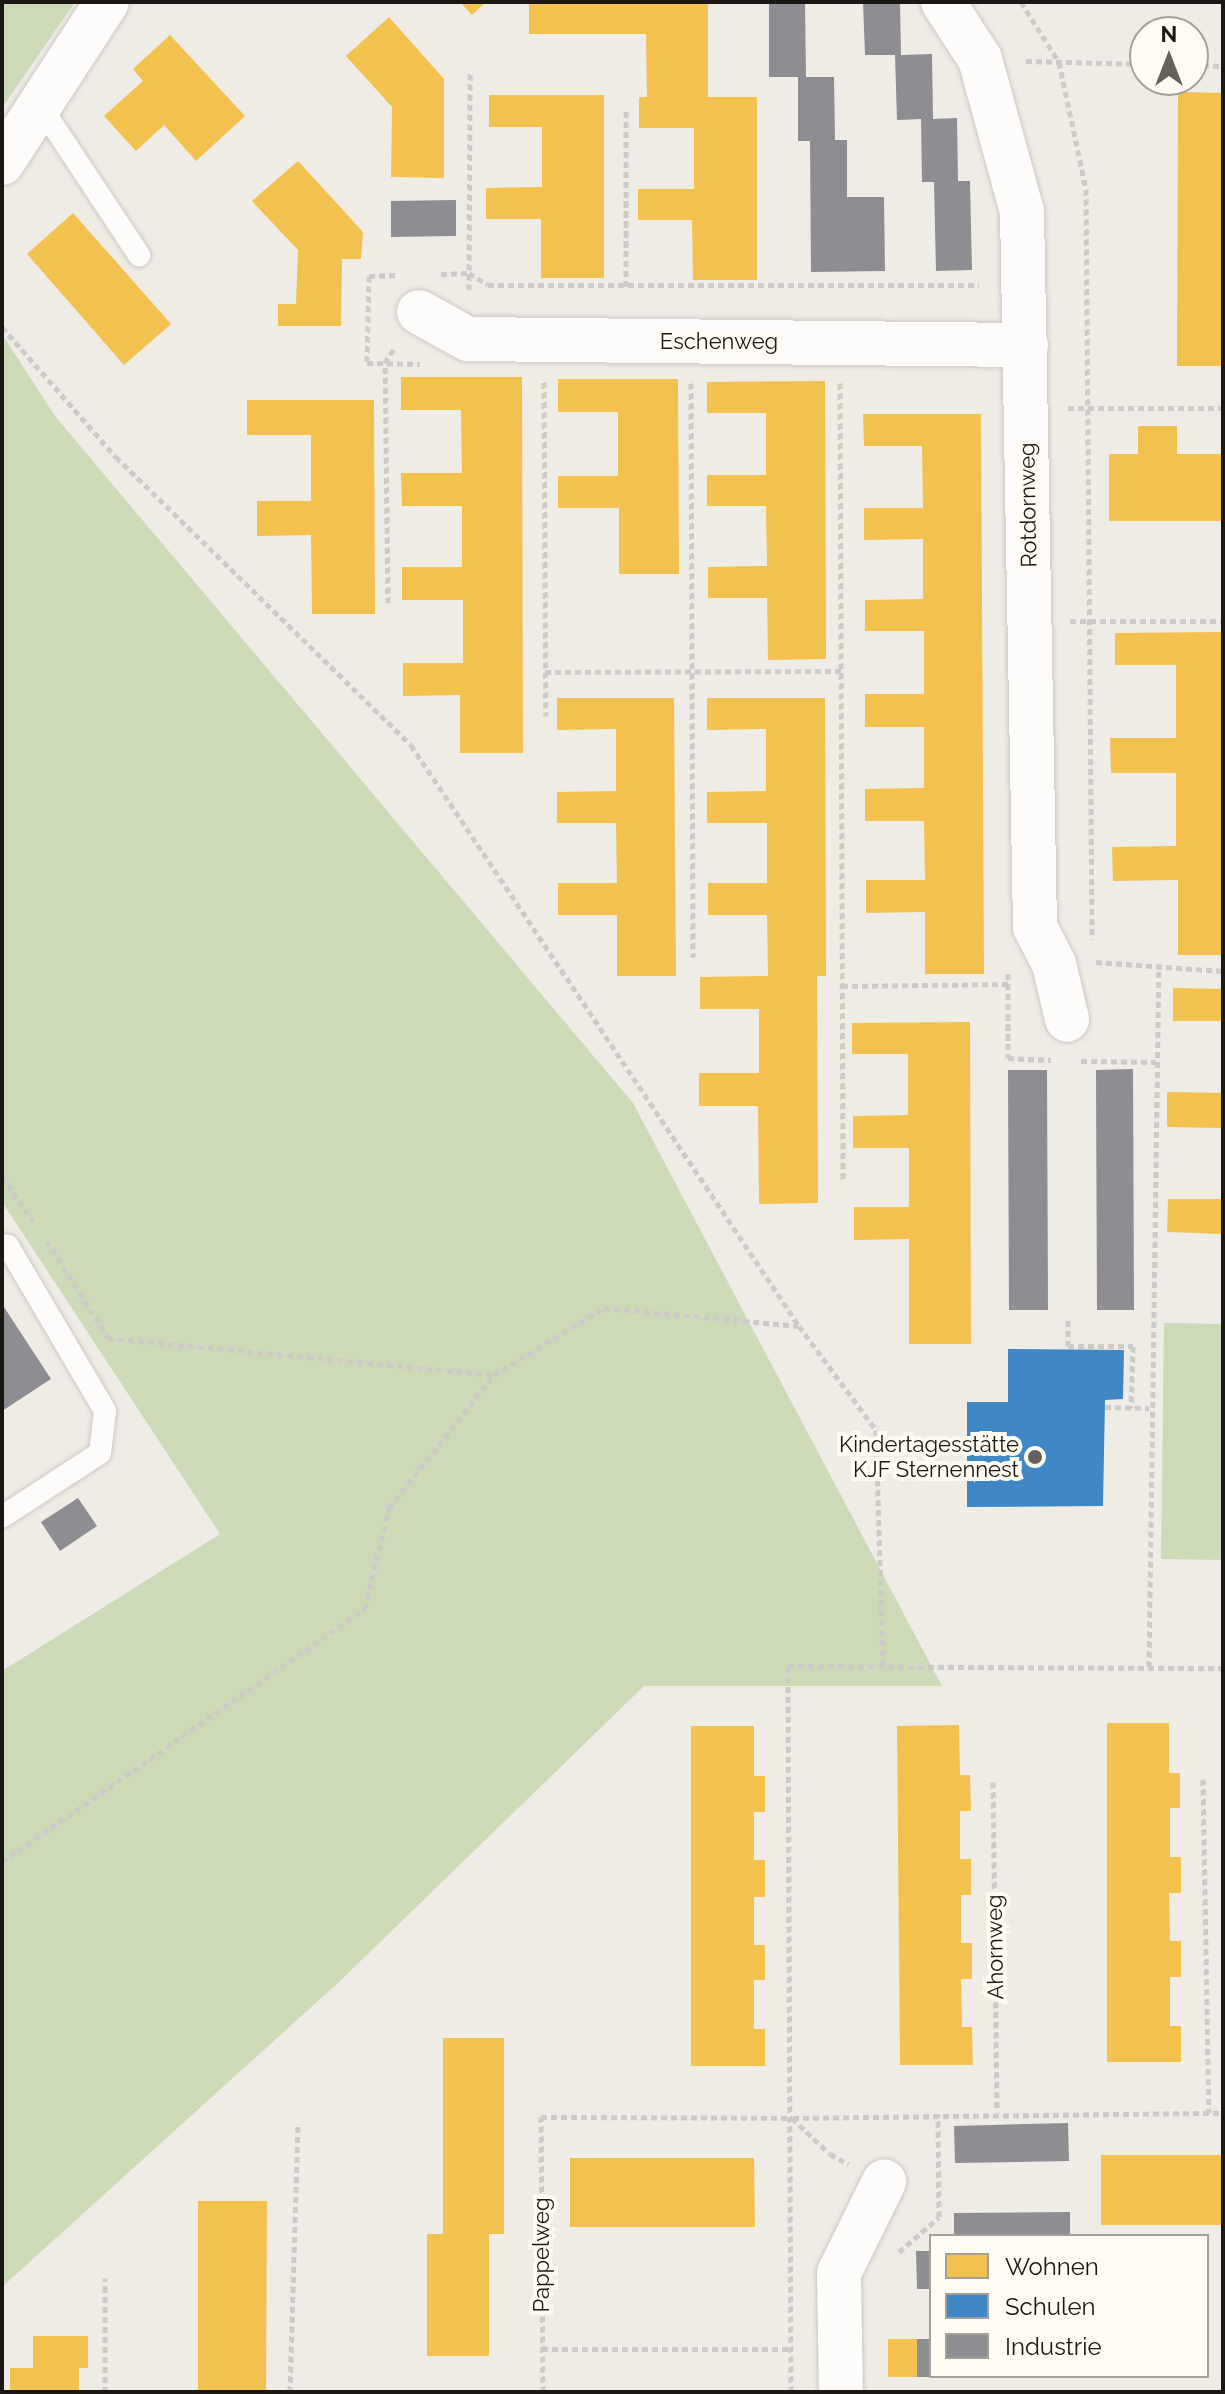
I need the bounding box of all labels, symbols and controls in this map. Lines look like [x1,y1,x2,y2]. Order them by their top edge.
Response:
north arrow [1129,16,1209,96]
text: N [1161,21,1177,47]
street label: Eschenweg [660,329,778,355]
street label: Rotdornweg [1014,442,1042,568]
place label: Kindertagesstätte KJF Sternennest [839,1431,1019,1482]
marker: Kindertagesstätte KJF Sternennest [1026,1448,1044,1466]
street label: Ahornweg [981,1894,1009,2000]
street label: Pappelweg [529,2197,555,2313]
legend [929,2234,1209,2378]
text: Wohnen [1005,2252,1099,2281]
text: Schulen [1005,2292,1096,2321]
text: Industrie [1005,2332,1102,2361]

